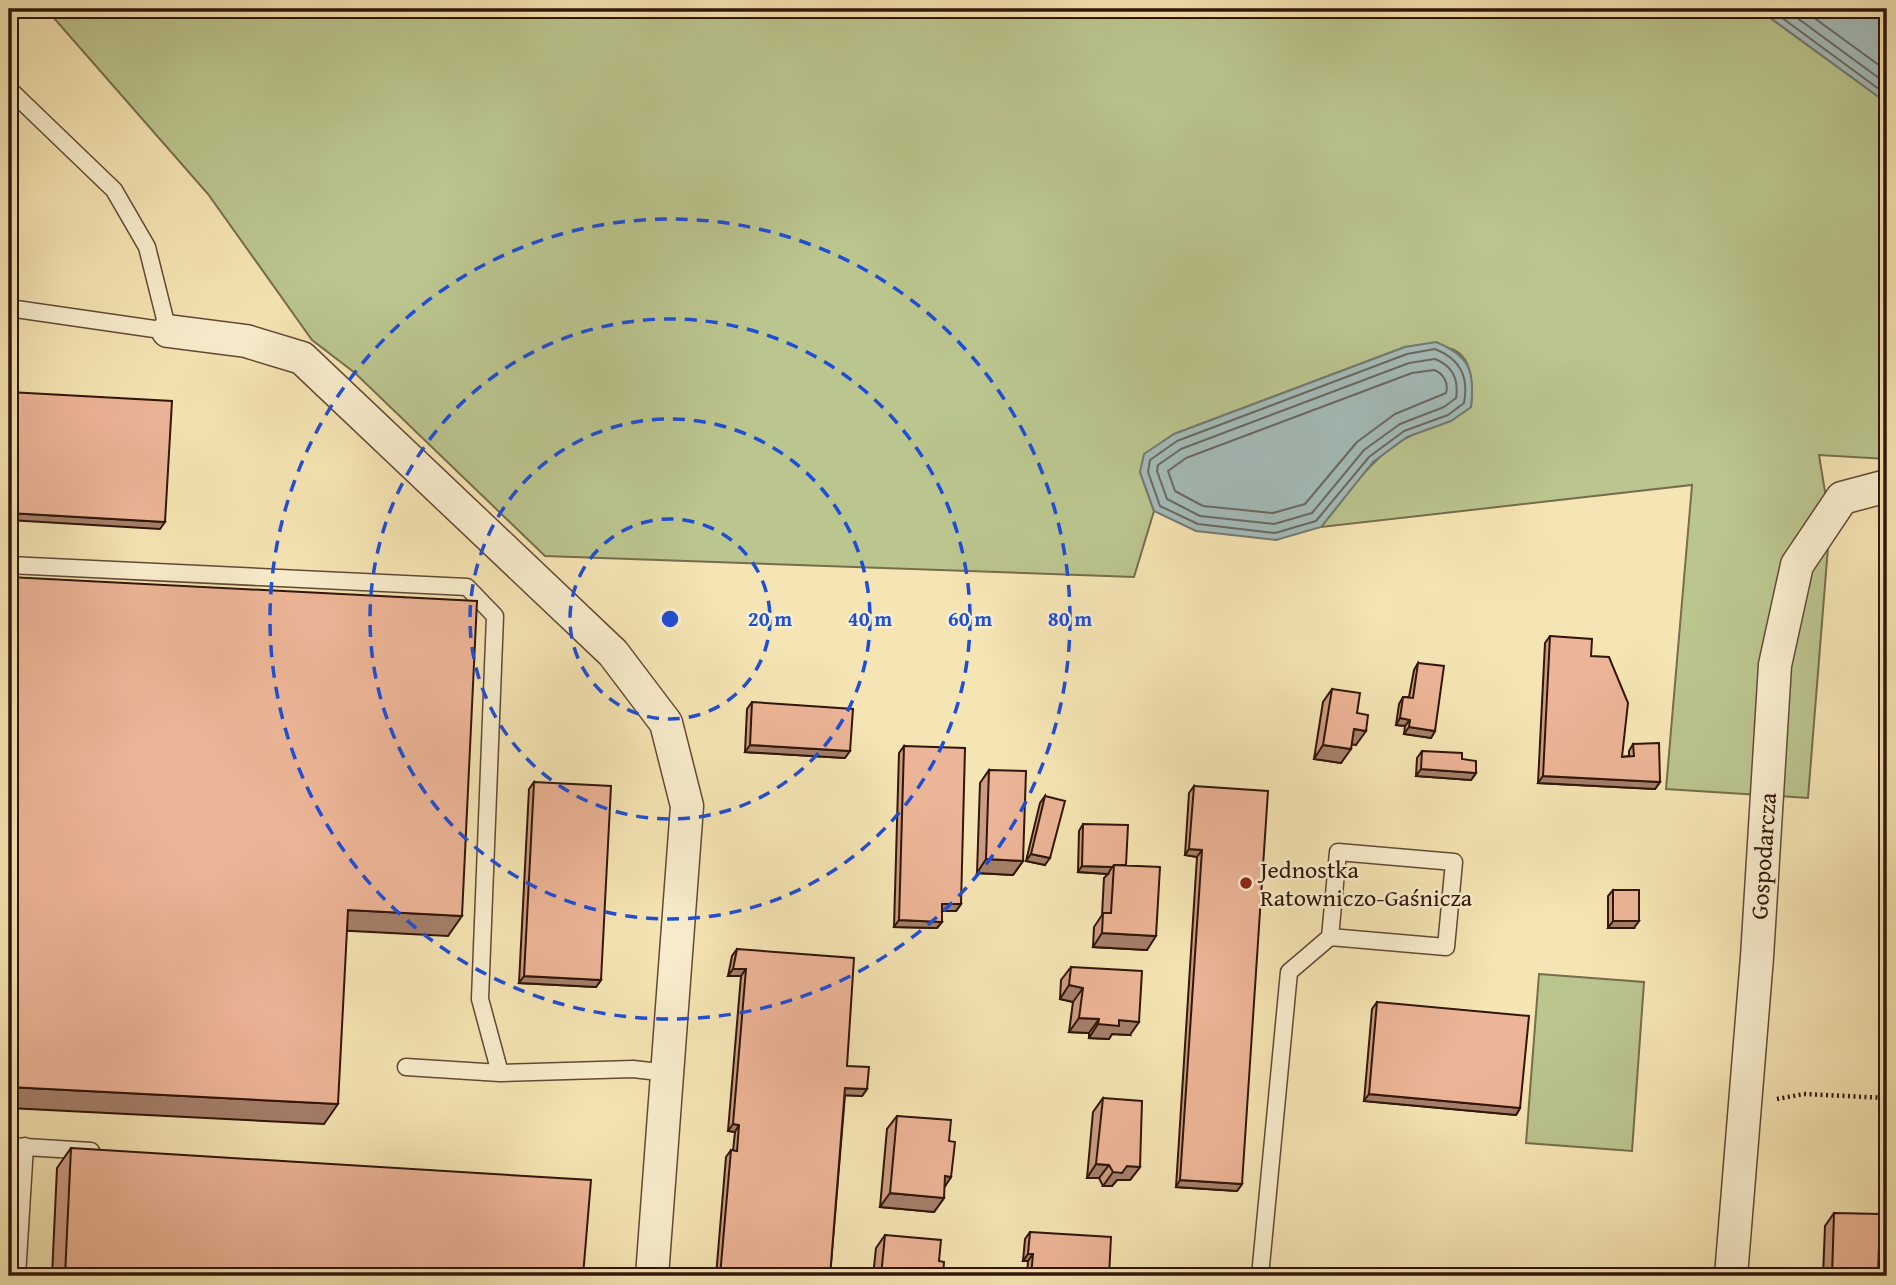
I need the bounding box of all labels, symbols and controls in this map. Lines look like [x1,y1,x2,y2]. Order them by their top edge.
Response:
text: 20 m [748,603,792,634]
text: 40 m [848,603,892,634]
text: 60 m [948,603,992,634]
text: 80 m [1048,603,1092,634]
centre of rings [658,607,682,631]
street label: Gospodarcza [1741,791,1785,921]
place label: Jednostka Ratowniczo-Gaśnicza [1257,852,1473,915]
marker: Jednostka Ratowniczo-Gaśnicza [1238,875,1254,891]

